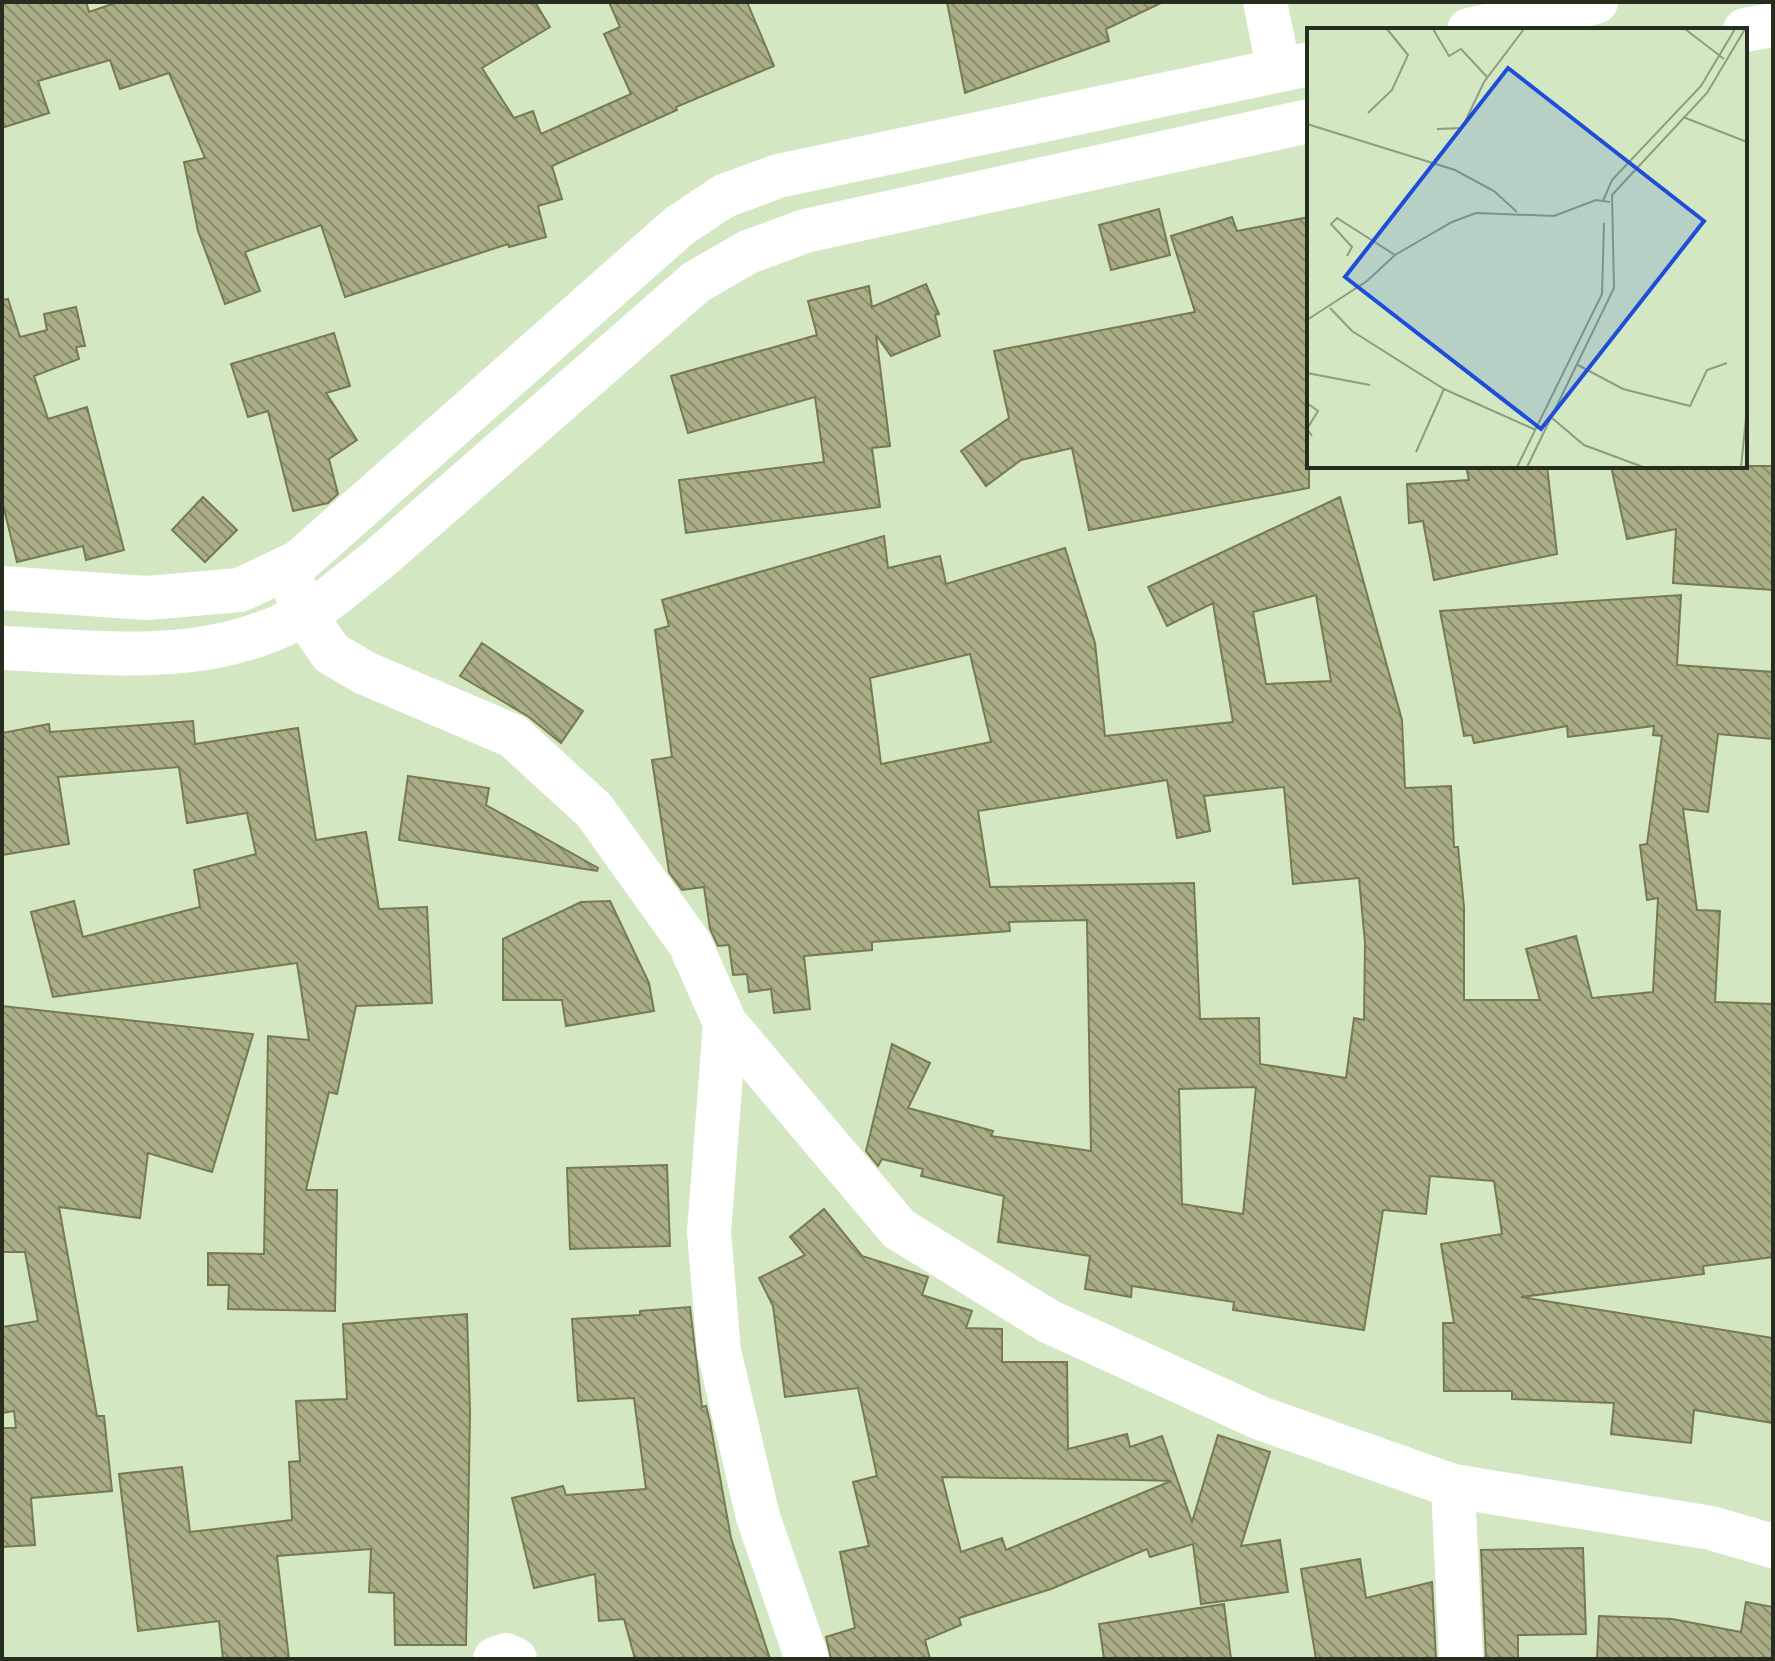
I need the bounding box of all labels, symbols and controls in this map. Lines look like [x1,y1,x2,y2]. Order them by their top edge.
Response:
inset map [1307,28,1747,468]

